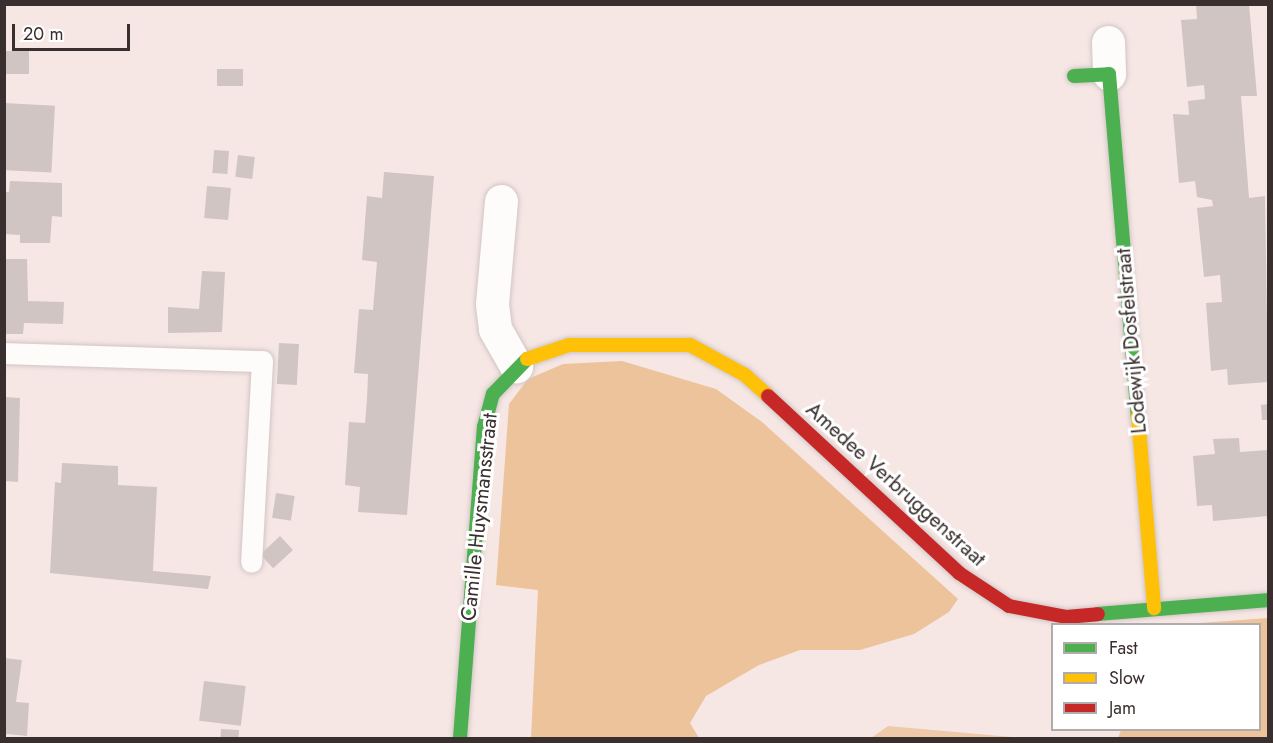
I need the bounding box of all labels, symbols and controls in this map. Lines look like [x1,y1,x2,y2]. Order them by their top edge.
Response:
scale bar [15,12,134,50]
text: 20 m [23,21,63,47]
street label: Lodewijk Dosfelstraat [1110,247,1152,435]
street label: Amedee Verbruggenstraat [801,397,991,571]
street label: Camille Huysmansstraat [456,412,502,622]
legend [1051,623,1261,731]
text: Fast [1109,635,1138,661]
text: Slow [1109,665,1145,691]
text: Jam [1109,695,1136,721]

